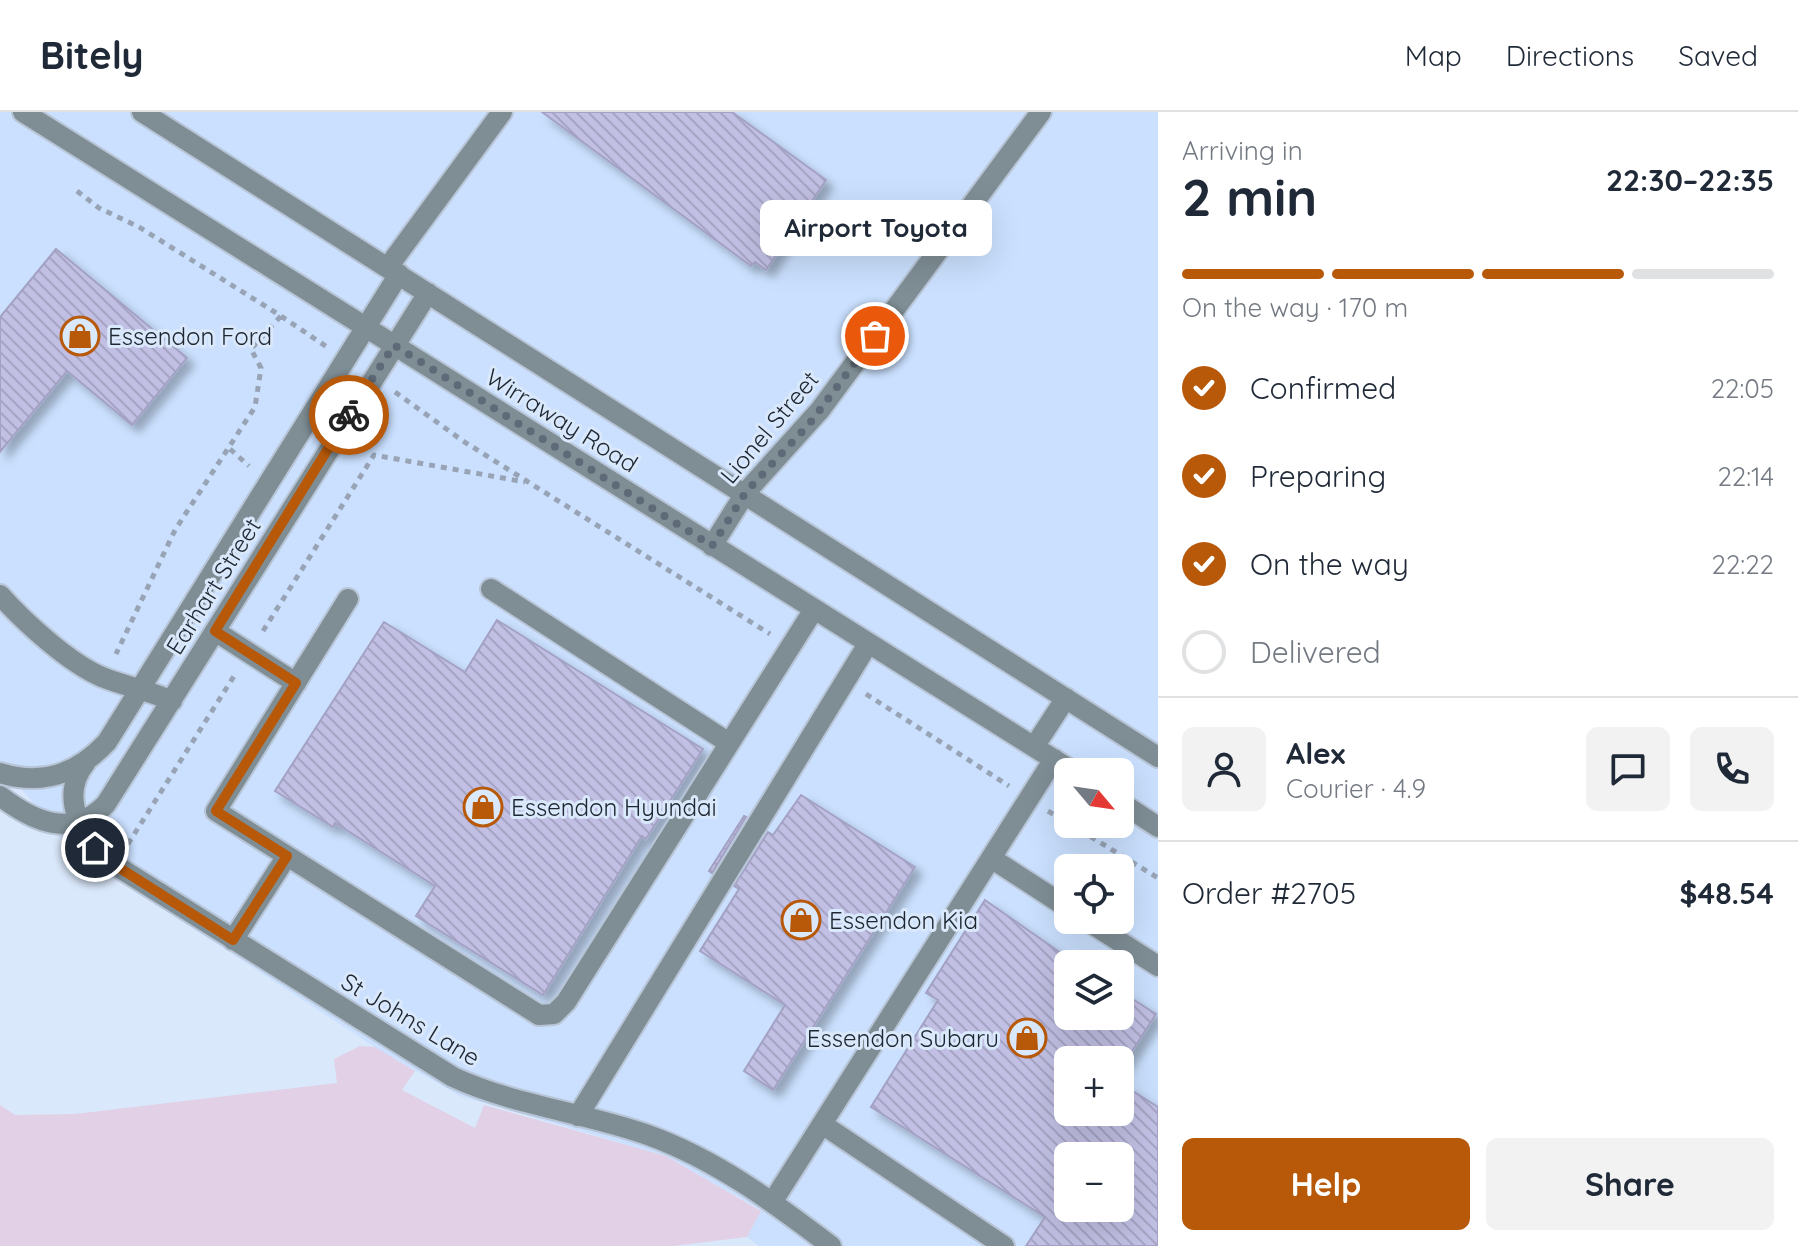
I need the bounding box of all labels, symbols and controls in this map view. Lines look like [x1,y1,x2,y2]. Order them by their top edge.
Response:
text: Bitely [40,31,144,79]
text: Map [1405,38,1462,73]
text: Directions [1506,38,1634,73]
text: Saved [1678,38,1758,73]
text: Arriving in [1182,134,1303,167]
text: 22:30–22:35 [1606,161,1774,199]
text: 2 min [1182,164,1317,229]
callout: Airport Toyota [759,200,991,256]
text: Airport Toyota [784,211,968,244]
text: On the way · 170 m [1182,291,1408,324]
pin [841,302,909,370]
icon: bag [853,314,897,358]
shop icon: Essendon Ford [59,315,101,357]
place label: Essendon Ford [108,321,272,351]
street label: Wirraway Road [481,361,643,479]
street label: Lionel Street [713,365,825,489]
icon: check [1182,366,1226,410]
text: Confirmed [1250,369,1396,407]
text: 22:05 [1711,372,1774,405]
courier [309,375,389,455]
icon: bike [327,393,371,437]
icon: check [1182,454,1226,498]
text: Preparing [1250,457,1386,495]
text: 22:14 [1717,460,1774,493]
street label: Earhart Street [159,512,267,660]
icon: check [1182,542,1226,586]
text: On the way [1250,545,1409,583]
text: 22:22 [1712,548,1774,581]
text: Delivered [1250,633,1381,671]
button: person [1182,727,1266,811]
button: chat [1586,727,1670,811]
button: phone [1690,727,1774,811]
text: Alex [1286,734,1345,772]
north arrow [1054,758,1134,838]
map controls [1054,758,1134,1222]
text: Courier · 4.9 [1286,772,1426,805]
shop icon: Essendon Hyundai [462,786,504,828]
place label: Essendon Hyundai [511,792,717,822]
pin [61,814,129,882]
icon: home [73,826,117,870]
button: locate [1054,854,1134,934]
text: Order #2705 [1182,874,1356,912]
text: $48.54 [1680,874,1774,912]
shop icon: Essendon Kia [780,899,822,941]
place label: Essendon Kia [829,905,978,935]
button: layers [1054,950,1134,1030]
street label: St Johns Lane [336,966,486,1072]
shop icon: Essendon Subaru [1006,1017,1048,1059]
place label: Essendon Subaru [807,1023,999,1053]
button: + [1054,1046,1134,1126]
button: Help [1182,1138,1470,1230]
button: Share [1486,1138,1774,1230]
button: − [1054,1142,1134,1222]

